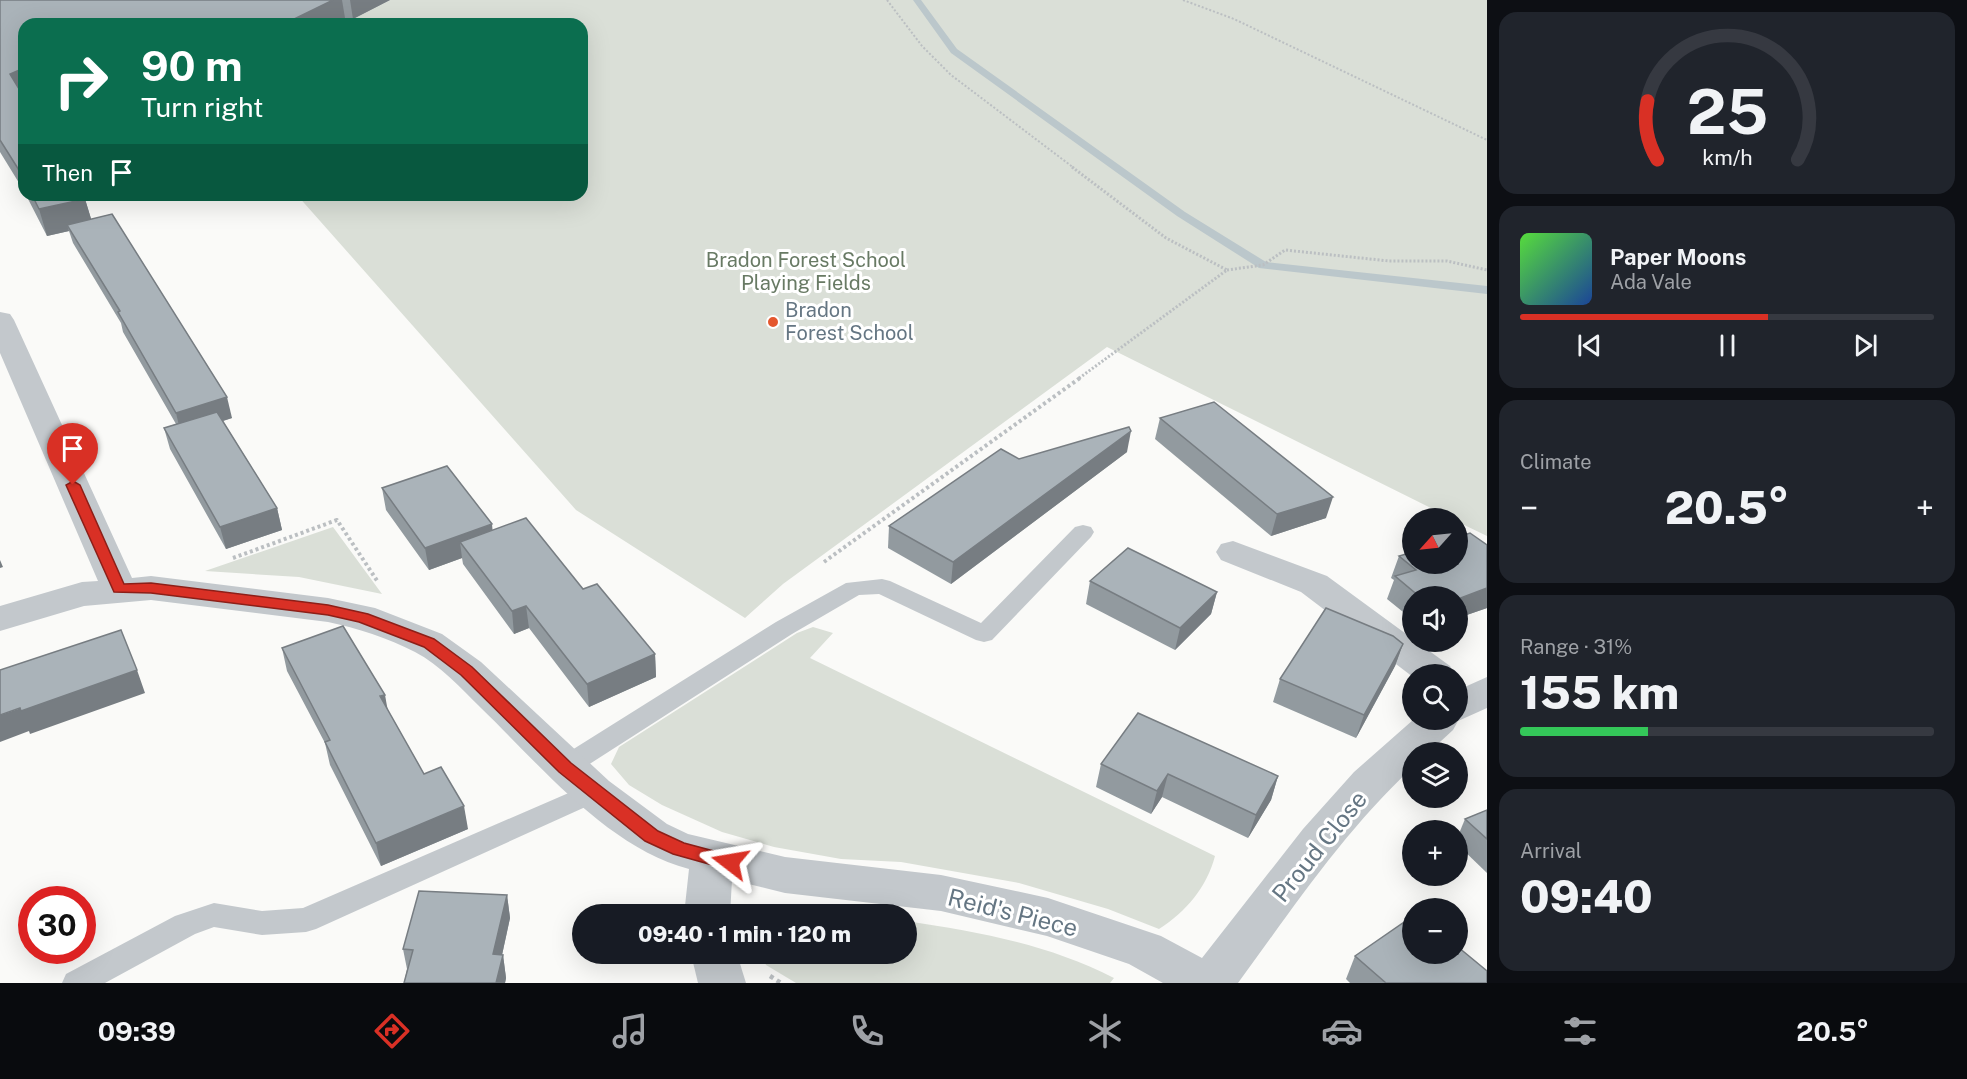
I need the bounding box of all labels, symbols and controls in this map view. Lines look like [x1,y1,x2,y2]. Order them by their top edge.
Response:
text: 90 m [141,41,243,90]
icon: right [42,42,120,120]
text: 25 [1686,75,1768,148]
text: Turn right [141,91,264,123]
text: km/h [1702,145,1752,170]
icon: arrive [105,156,138,189]
text: Then [42,160,93,186]
text: Paper Moons [1610,244,1746,270]
park label: Bradon Forest School Playing Fields [706,248,906,295]
text: Ada Vale [1610,270,1692,294]
place label: Bradon Forest School [785,298,914,345]
marker: Bradon Forest School [766,315,780,329]
icon: previous [1573,329,1606,362]
icon: pause [1711,329,1744,362]
icon: next [1849,329,1882,362]
pin [47,423,98,485]
icon: arrive [56,432,89,465]
text: Climate [1520,450,1592,474]
text: 20.5° [1665,481,1789,534]
text: − [1520,489,1538,527]
text: + [1916,489,1934,527]
north arrow [1402,508,1468,574]
map controls [1402,508,1468,964]
button: sound [1402,586,1468,652]
text: Range · 31% [1520,635,1632,659]
button: search [1402,664,1468,730]
text: 155 km [1520,666,1679,719]
button: layers [1402,742,1468,808]
street label: Proud Close [1266,785,1372,907]
button: + [1402,820,1468,886]
position arrow [698,830,762,894]
text: Arrival [1520,839,1582,863]
text: 09:40 [1520,870,1653,923]
street label: Reid's Piece [945,882,1081,942]
speed limit sign: 30 [18,886,96,964]
button: − [1402,898,1468,964]
text: 09:40 · 1 min · 120 m [638,921,851,947]
icon: directions [371,1010,413,1052]
icon: music [609,1010,651,1052]
icon: phone [846,1010,888,1052]
icon: climate [1084,1010,1126,1052]
icon: car [1321,1010,1363,1052]
icon: filters [1559,1010,1601,1052]
text: 09:39 [98,1015,176,1047]
text: 20.5° [1796,1015,1869,1047]

